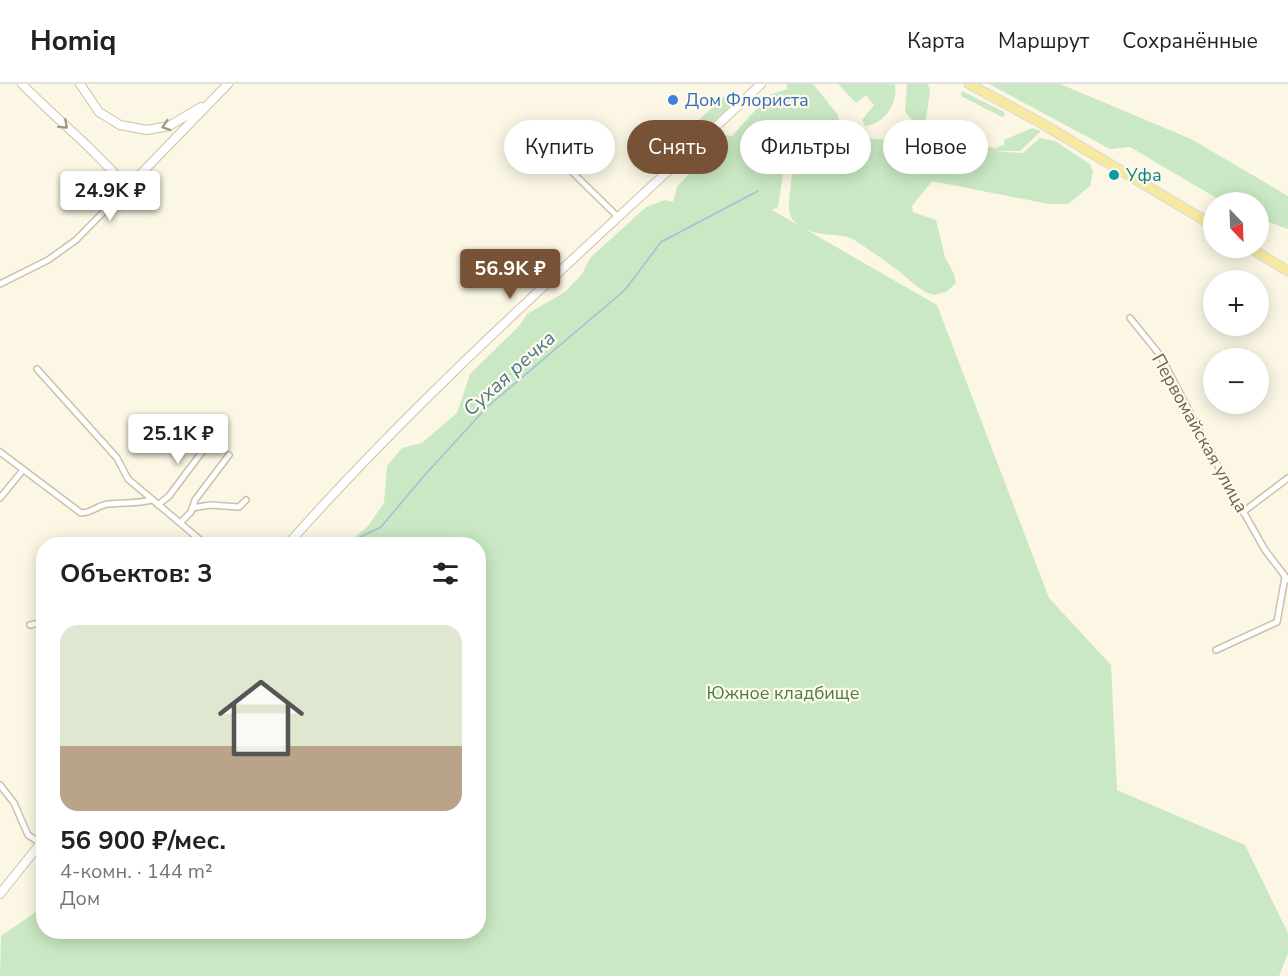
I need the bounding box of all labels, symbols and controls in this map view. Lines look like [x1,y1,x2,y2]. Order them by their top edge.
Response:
text: Homiq [30,22,116,60]
text: Карта [907,27,965,55]
text: Маршрут [998,27,1089,55]
text: Сохранённые [1122,27,1258,55]
place label: Дом Флориста [685,88,809,112]
marker: Дом Флориста [666,93,680,107]
one-way arrow [57,118,67,129]
one-way arrow [161,118,172,131]
chip: Купить [504,120,615,174]
chip: Снять [627,120,728,174]
chip: Фильтры [740,120,871,174]
chip: Новое [883,120,988,174]
place label: Уфа [1125,163,1162,187]
marker: Уфа [1107,168,1121,182]
pin: 24.9K ₽ [55,171,165,222]
text: 24.9K ₽ [74,177,146,204]
north arrow [1203,192,1269,258]
map controls [1203,192,1269,414]
pin: 56.9K ₽ [455,249,565,300]
text: 56.9K ₽ [474,255,546,282]
button: + [1203,270,1269,336]
water label: Сухая речка [457,325,561,422]
button: − [1203,348,1269,414]
street label: Первомайская улица [1146,349,1254,517]
pin: 25.1K ₽ [123,414,233,465]
text: 25.1K ₽ [142,420,214,447]
text: Объектов: 3 [60,556,213,591]
icon: filters [429,557,462,590]
icon: home [207,664,315,772]
park label: Южное кладбище [707,681,859,705]
text: 56 900 ₽/мес. [60,823,226,858]
text: 4-комн. · 144 m² [60,858,213,885]
text: Дом [60,885,100,912]

